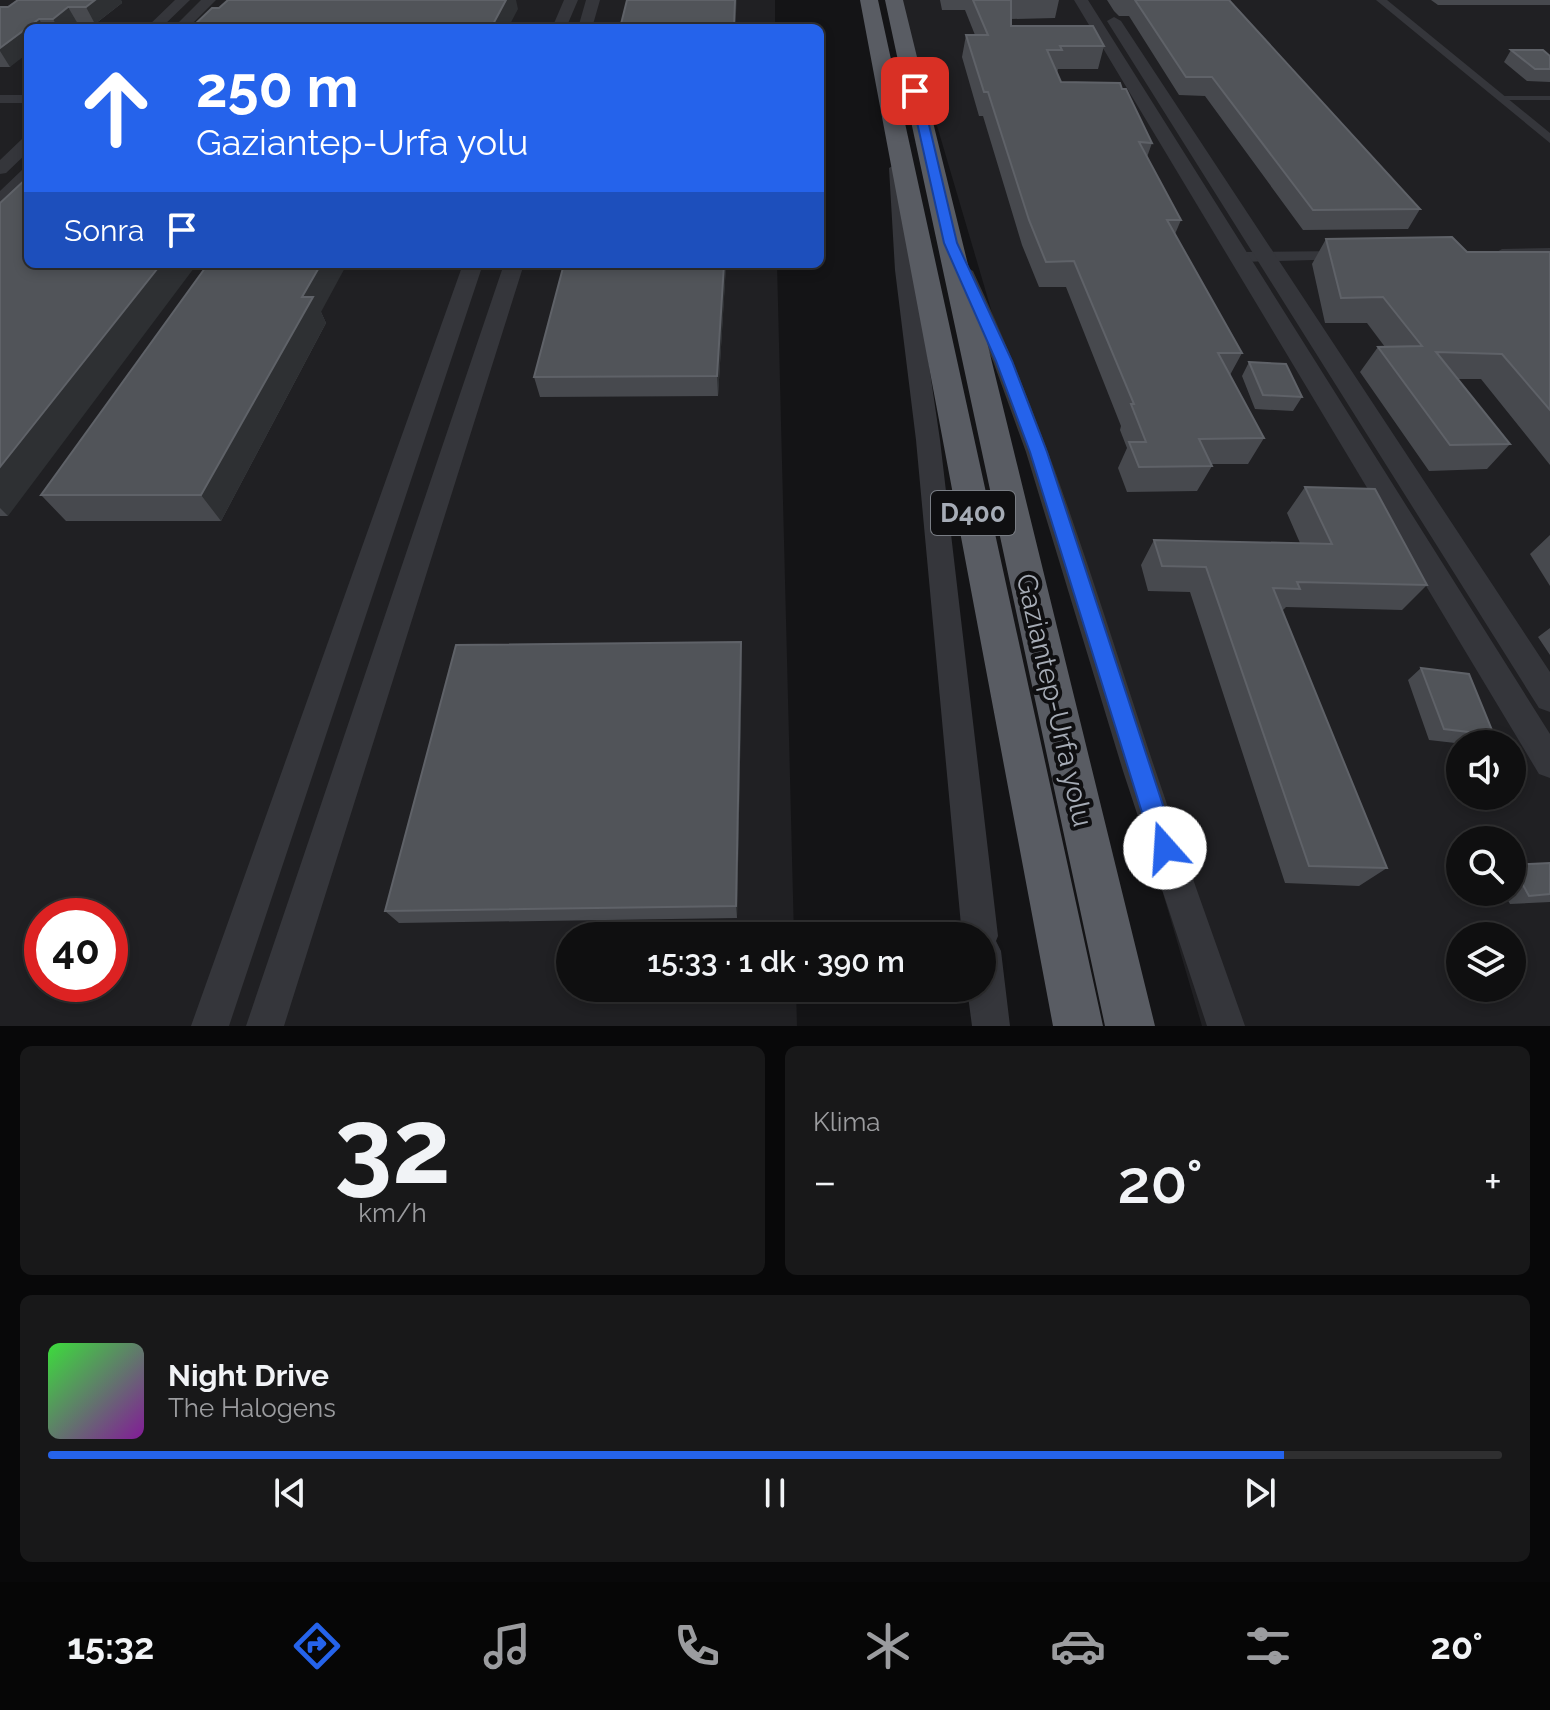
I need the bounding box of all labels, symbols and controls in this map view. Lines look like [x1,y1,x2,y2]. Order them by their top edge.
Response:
text: 250 m [196,54,359,120]
icon: ahead [64,56,168,160]
pin [881,57,949,125]
icon: arrive [893,69,937,113]
text: Gaziantep-Urfa yolu [196,121,528,163]
icon: arrive [160,208,204,252]
text: Sonra [64,213,144,248]
road number: D400 [931,491,1015,535]
street label: Gaziantep-Urfa yolu [1009,570,1100,830]
map controls [1446,730,1526,1002]
button: sound [1446,730,1526,810]
position arrow [1123,806,1207,890]
button: search [1446,826,1526,906]
speed limit sign: 40 [24,898,128,1002]
button: layers [1446,922,1526,1002]
text: 15:33 · 1 dk · 390 m [647,944,905,979]
text: 32 [334,1085,451,1207]
text: Klima [813,1107,881,1137]
text: 20° [1118,1147,1203,1217]
text: − [813,1156,837,1207]
text: + [1484,1156,1502,1207]
text: km/h [358,1198,427,1228]
text: Night Drive [168,1358,329,1393]
text: The Halogens [168,1393,336,1423]
icon: previous [268,1471,312,1515]
icon: pause [753,1471,797,1515]
icon: next [1238,1471,1282,1515]
icon: directions [289,1618,345,1674]
icon: music [479,1618,535,1674]
icon: phone [669,1618,725,1674]
icon: climate [860,1618,916,1674]
icon: car [1050,1618,1106,1674]
icon: filters [1240,1618,1296,1674]
text: 15:32 [67,1625,154,1667]
text: 20° [1431,1625,1483,1667]

